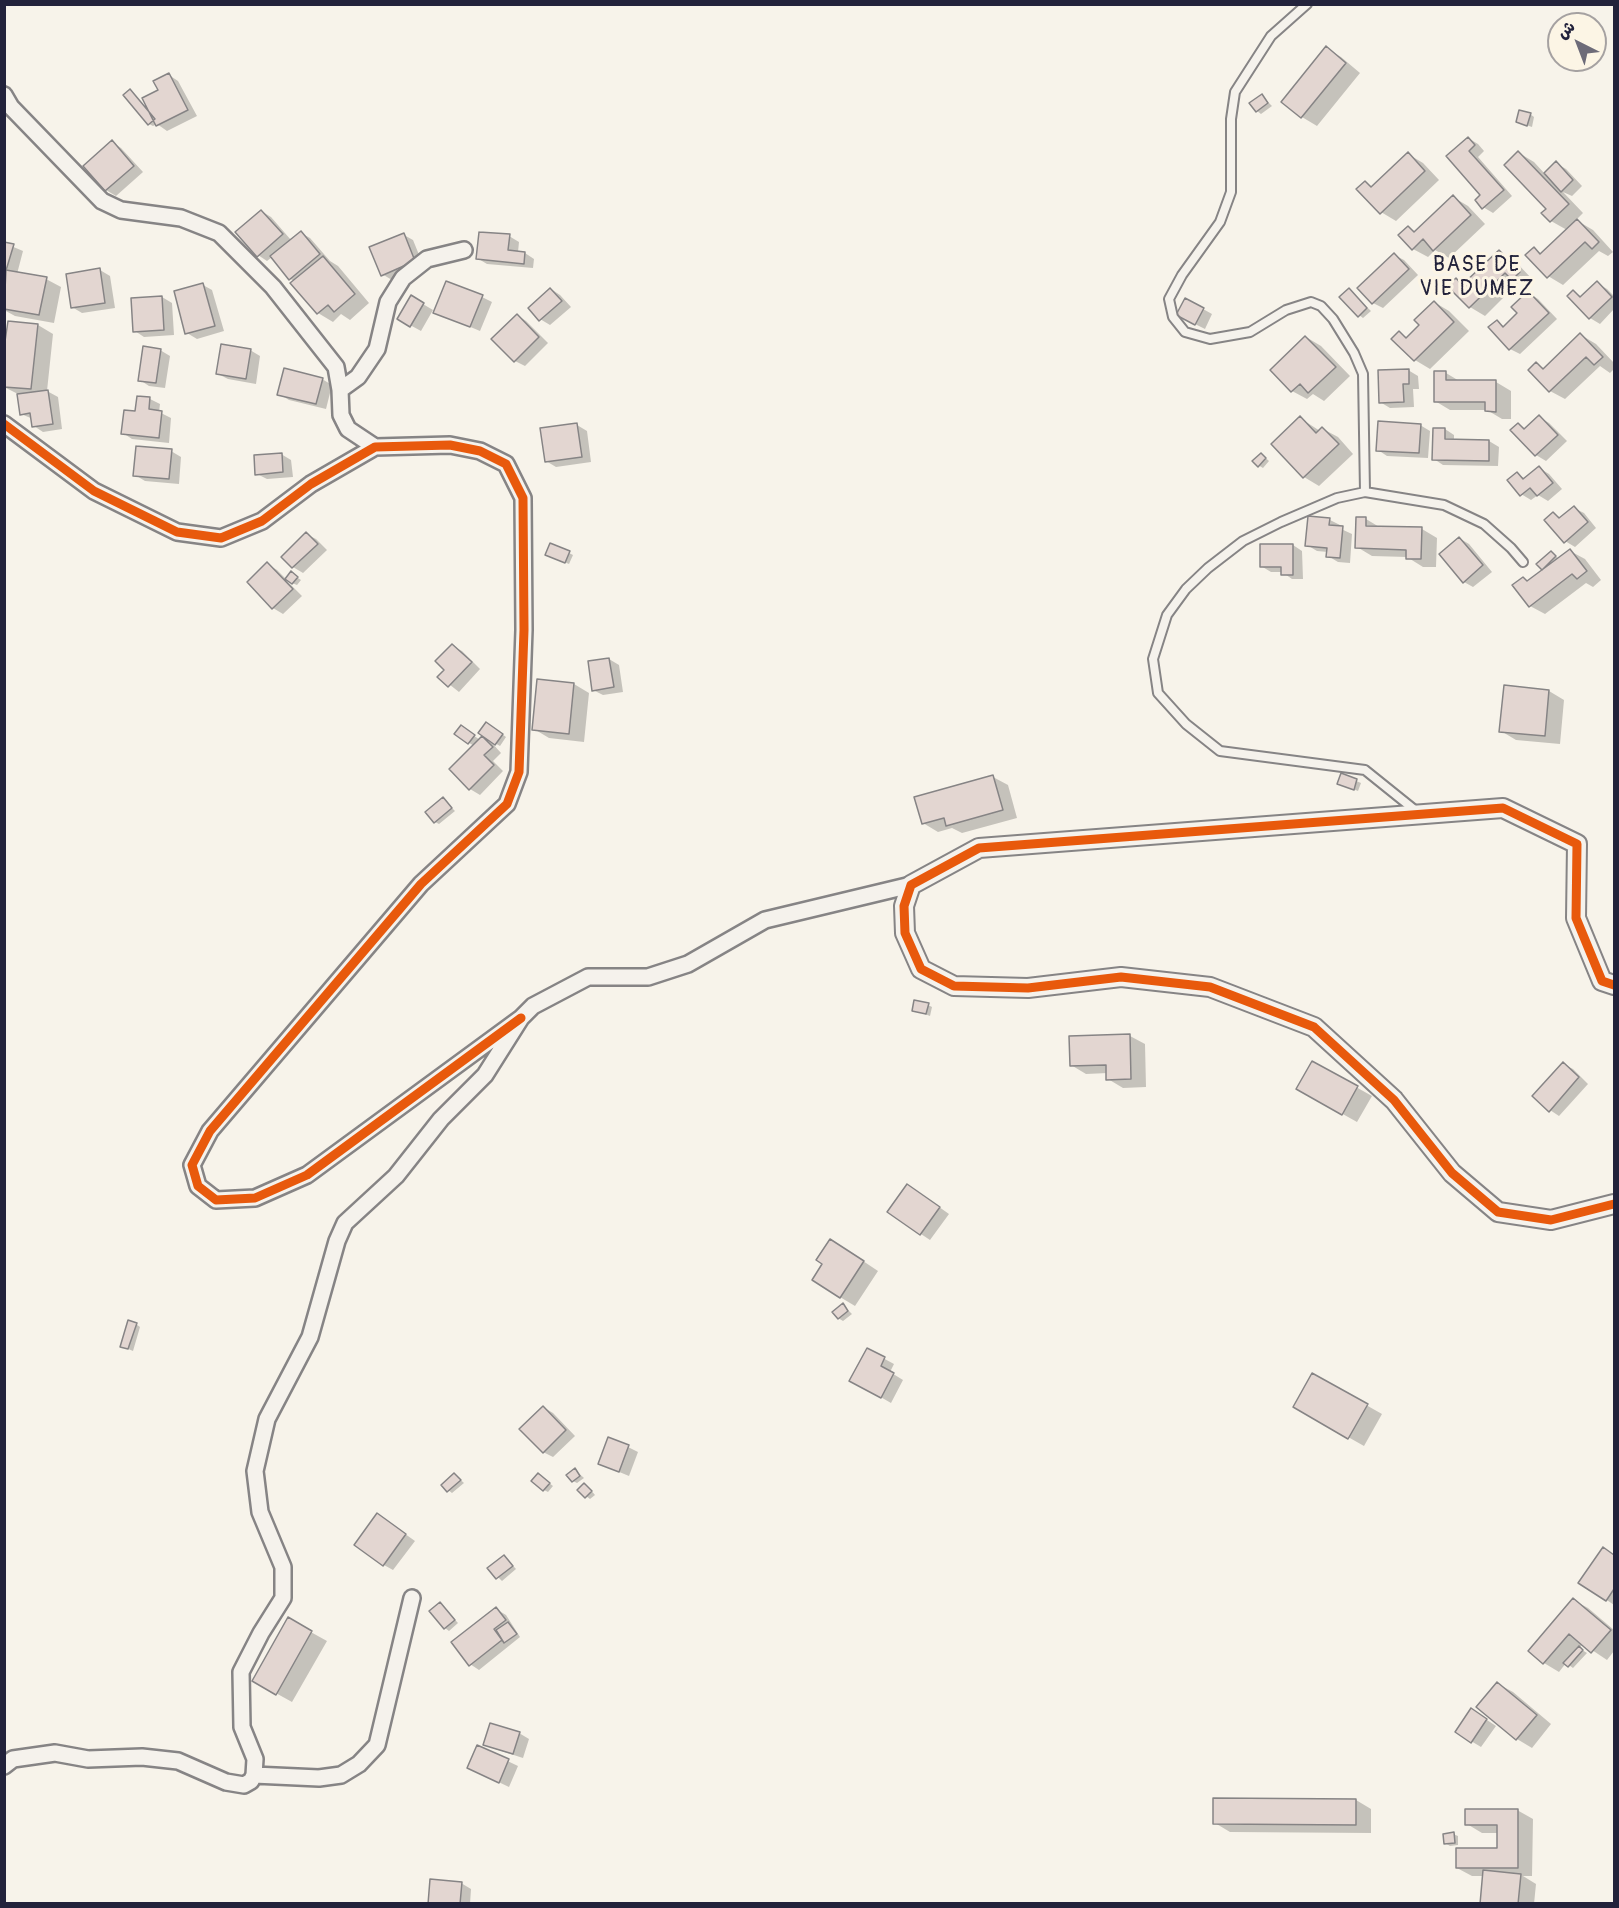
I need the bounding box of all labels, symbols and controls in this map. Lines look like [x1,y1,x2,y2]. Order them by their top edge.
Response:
north arrow [1547,12,1607,72]
text: ش [1553,17,1580,43]
district label: BASE DE VIE DUMEZ [1420,253,1534,303]

